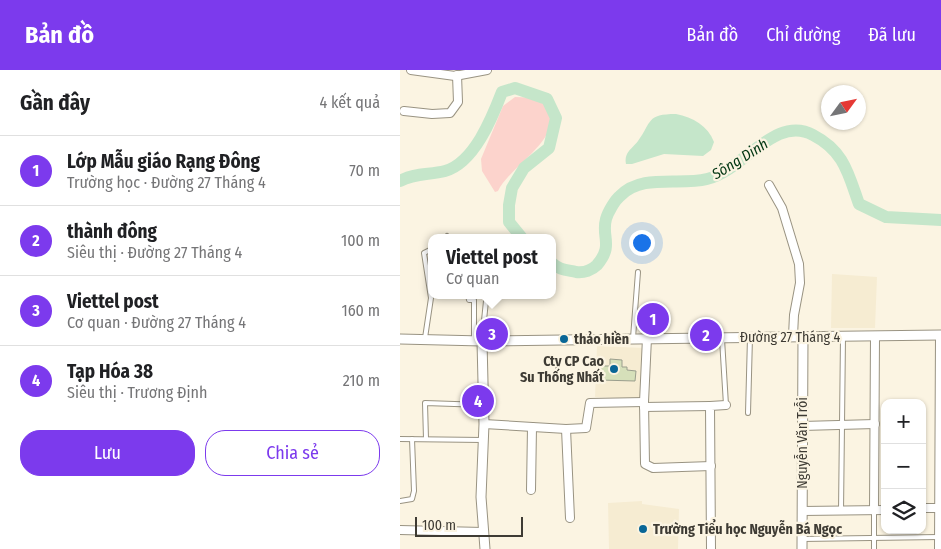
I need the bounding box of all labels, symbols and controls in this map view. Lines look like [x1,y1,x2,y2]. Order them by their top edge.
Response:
text: Bản đồ [25,21,94,49]
text: Bản đồ [687,24,738,46]
text: Chỉ đường [766,24,840,46]
text: Đã lưu [868,24,916,46]
north arrow [821,85,866,130]
text: Gần đây [20,90,90,116]
text: 4 kết quả [320,93,380,112]
water label: Sông Dinh [708,135,771,184]
text: Lớp Mẫu giáo Rạng Đông [67,150,260,173]
text: 1 [33,161,39,180]
text: 70 m [349,161,380,180]
text: Trường học · Đường 27 Tháng 4 [67,173,266,192]
text: thành đông [67,220,157,243]
your location [629,230,655,256]
text: 2 [32,231,40,250]
text: 100 m [341,231,380,250]
popup [428,234,556,299]
text: Siêu thị · Đường 27 Tháng 4 [67,243,242,262]
text: Viettel post [446,246,538,269]
text: Cơ quan [446,269,500,288]
text: Viettel post [67,290,159,313]
pin: 1 [637,300,669,338]
text: 3 [32,301,40,320]
text: 160 m [341,301,380,320]
text: Cơ quan · Đường 27 Tháng 4 [67,313,246,332]
pin: 3 [476,315,508,353]
pin: 2 [690,316,722,354]
street label: Đường 27 Tháng 4 [740,329,840,346]
place label: thảo hiền [574,330,629,348]
marker: thảo hiền [558,333,570,345]
place label: Cty CP Cao Su Thống Nhất [520,353,605,386]
text: Tạp Hóa 38 [67,360,153,383]
marker: Cty CP Cao Su Thống Nhất [608,363,620,375]
text: 4 [32,371,40,390]
text: 210 m [343,371,380,390]
pin: 4 [462,382,494,420]
text: Siêu thị · Trương Định [67,383,207,402]
street label: Nguyễn Văn Trỗi [794,397,811,489]
map controls [881,399,926,534]
button: + [881,399,926,444]
button: Lưu [20,430,195,476]
button: Chia sẻ [205,430,380,476]
button: − [881,444,926,489]
button: layers [881,489,926,534]
scale bar [415,514,522,537]
text: 100 m [422,517,456,534]
place label: Trường Tiểu học Nguyễn Bá Ngọc [653,519,843,538]
marker: Trường Tiểu học Nguyễn Bá Ngọc [637,523,649,535]

